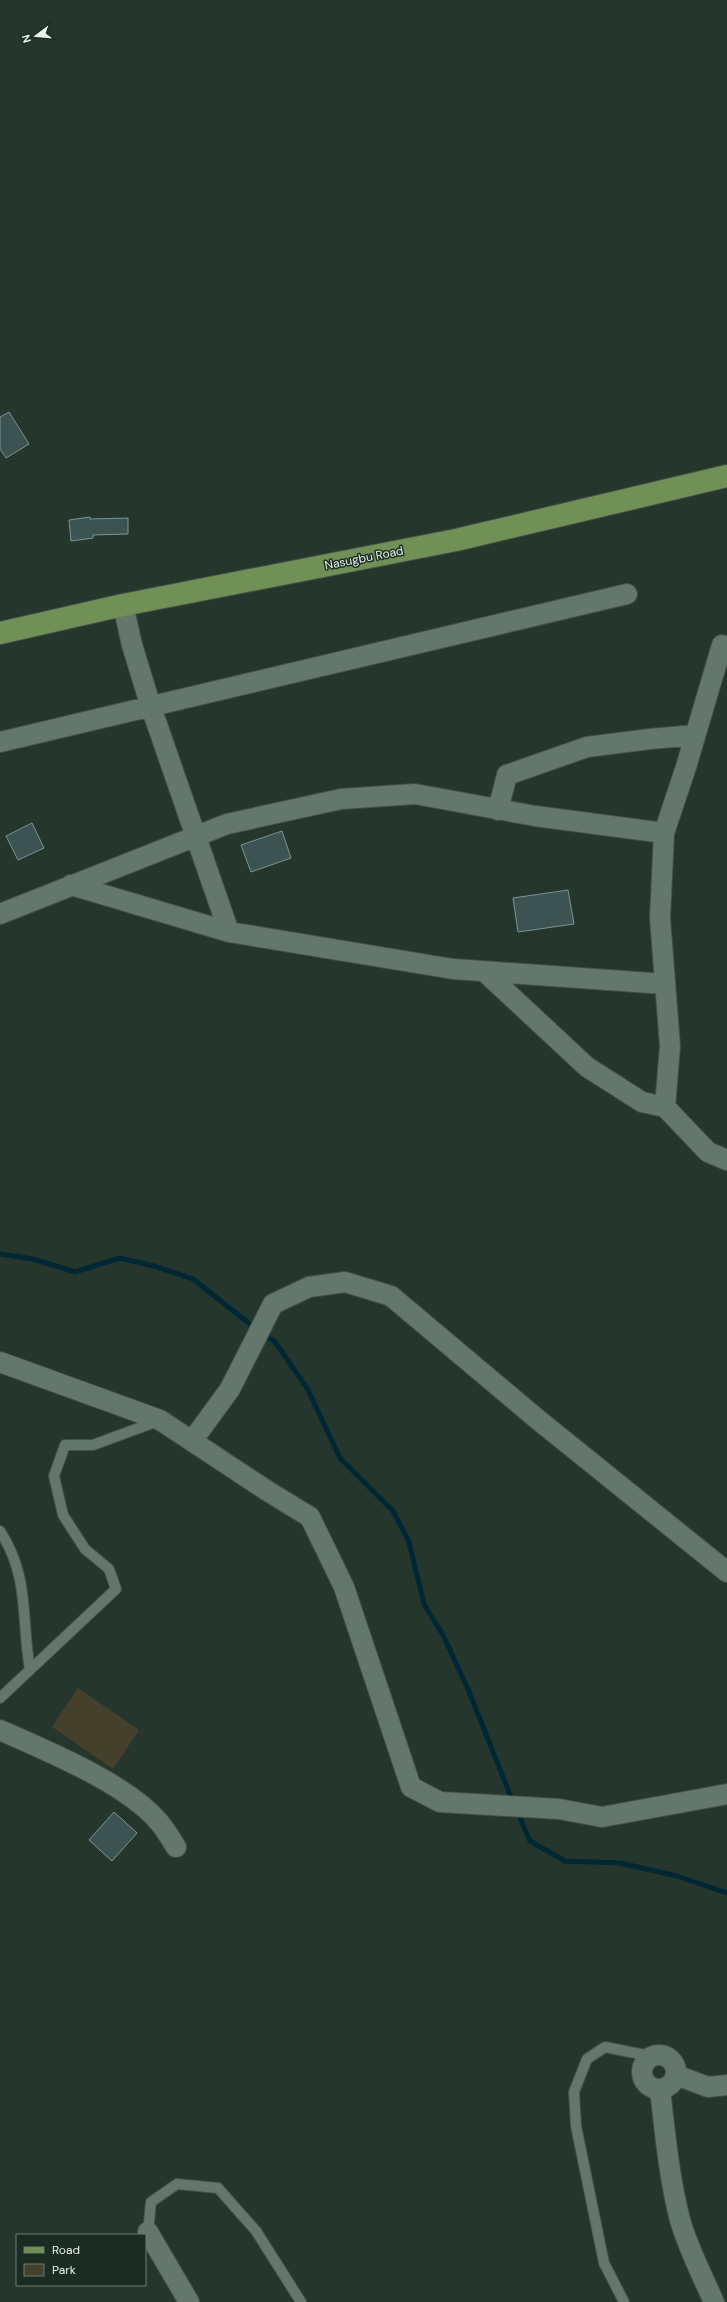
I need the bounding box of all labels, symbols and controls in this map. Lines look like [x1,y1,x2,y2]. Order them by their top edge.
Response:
north arrow [16,16,56,56]
text: N [19,33,34,45]
street label: Nasugbu Road [323,543,405,573]
legend [16,2234,146,2286]
text: Road [52,2242,80,2258]
text: Park [52,2262,76,2278]

